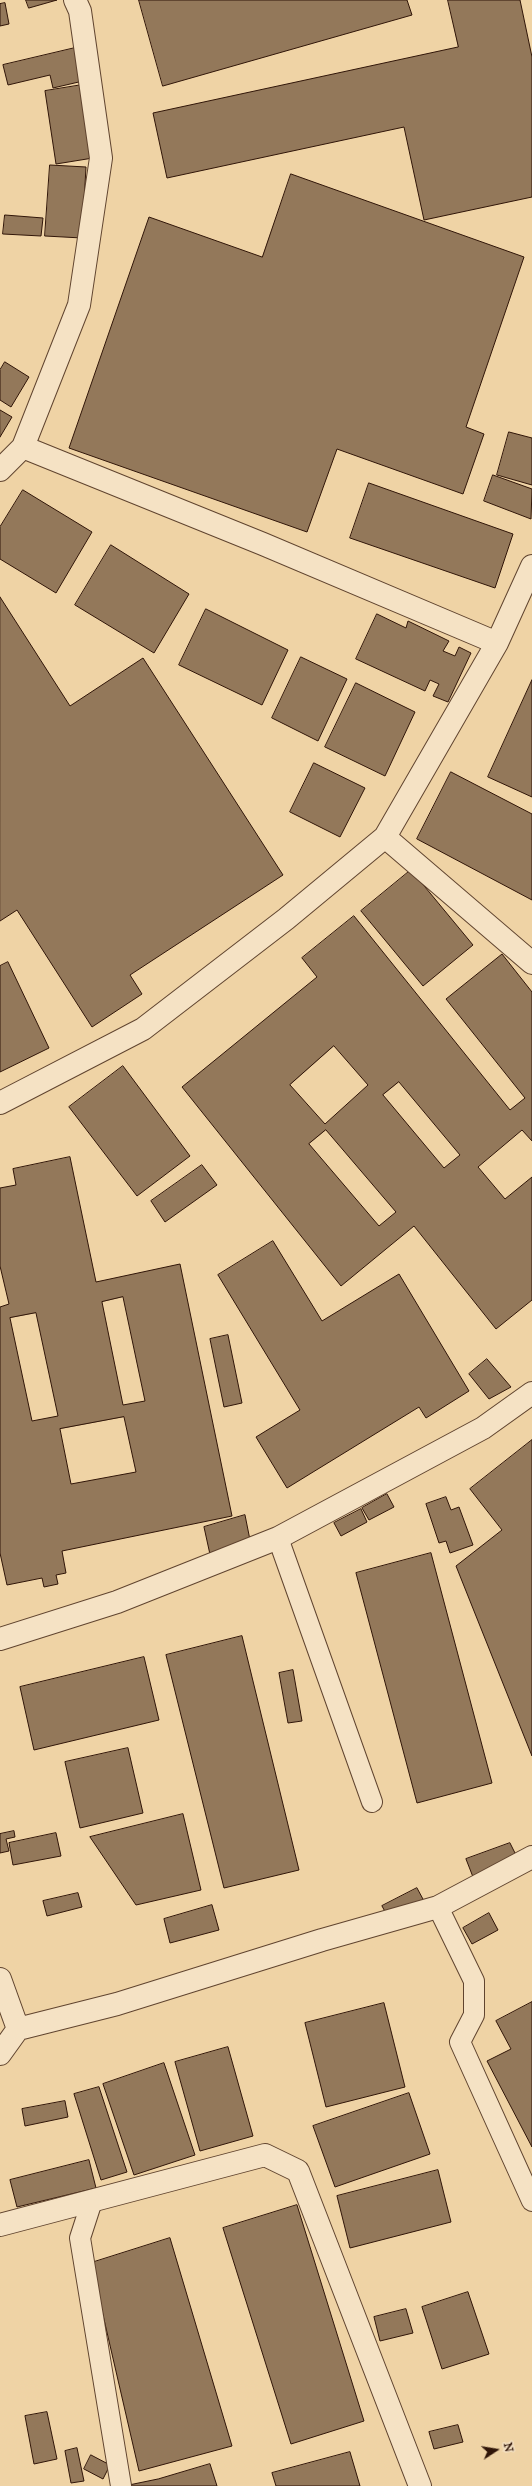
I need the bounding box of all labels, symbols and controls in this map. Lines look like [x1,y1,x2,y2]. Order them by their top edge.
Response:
north arrow [476,2430,516,2470]
text: N [501,2441,516,2453]

